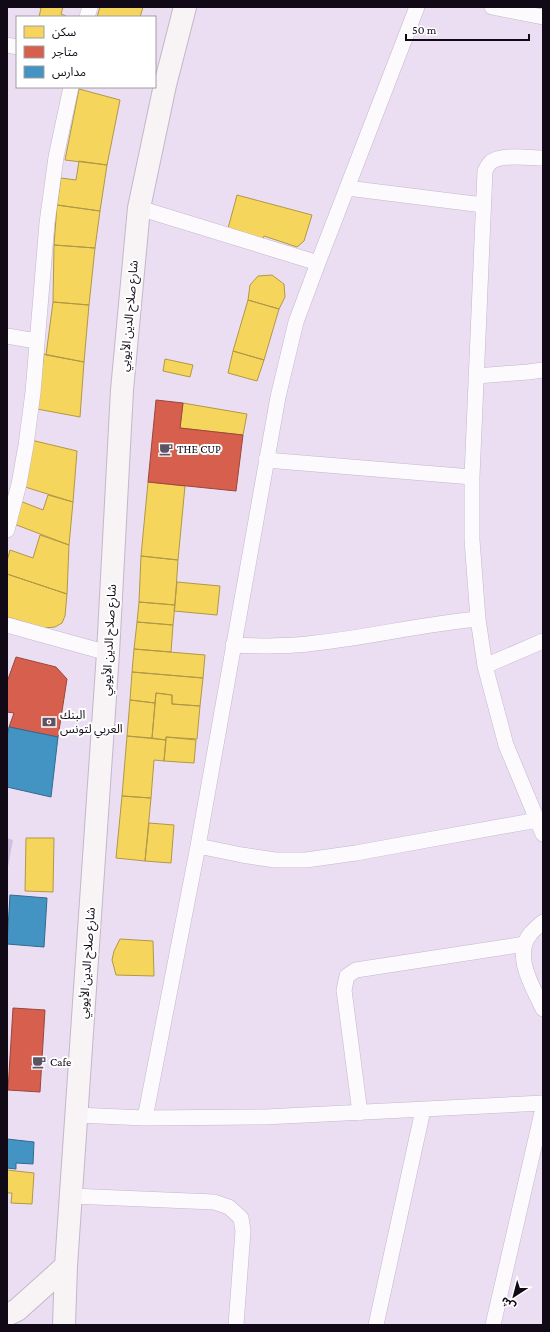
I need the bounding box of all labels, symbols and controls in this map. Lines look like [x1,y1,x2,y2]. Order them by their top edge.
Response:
legend [16,16,156,88]
scale bar [406,16,529,42]
text: 50 m [412,23,437,37]
text: سكن [52,25,76,39]
text: متاجر [51,45,78,59]
text: مدارس [52,65,86,79]
street label: شارع صلاح الدين الأيوبي [117,260,144,372]
cafe icon: THE CUP [158,441,174,457]
place label: THE CUP [177,442,221,456]
street label: شارع صلاح الدين الأيوبي [99,584,122,696]
place label: البنك العربي لتونس [60,708,123,739]
bank icon: البنك العربي لتونس [41,714,57,730]
street label: شارع صلاح الدين الأيوبي [76,907,101,1019]
cafe icon: Cafe [31,1054,47,1070]
place label: Cafe [50,1055,71,1069]
north arrow [494,1276,534,1316]
text: ش [498,1294,518,1313]

